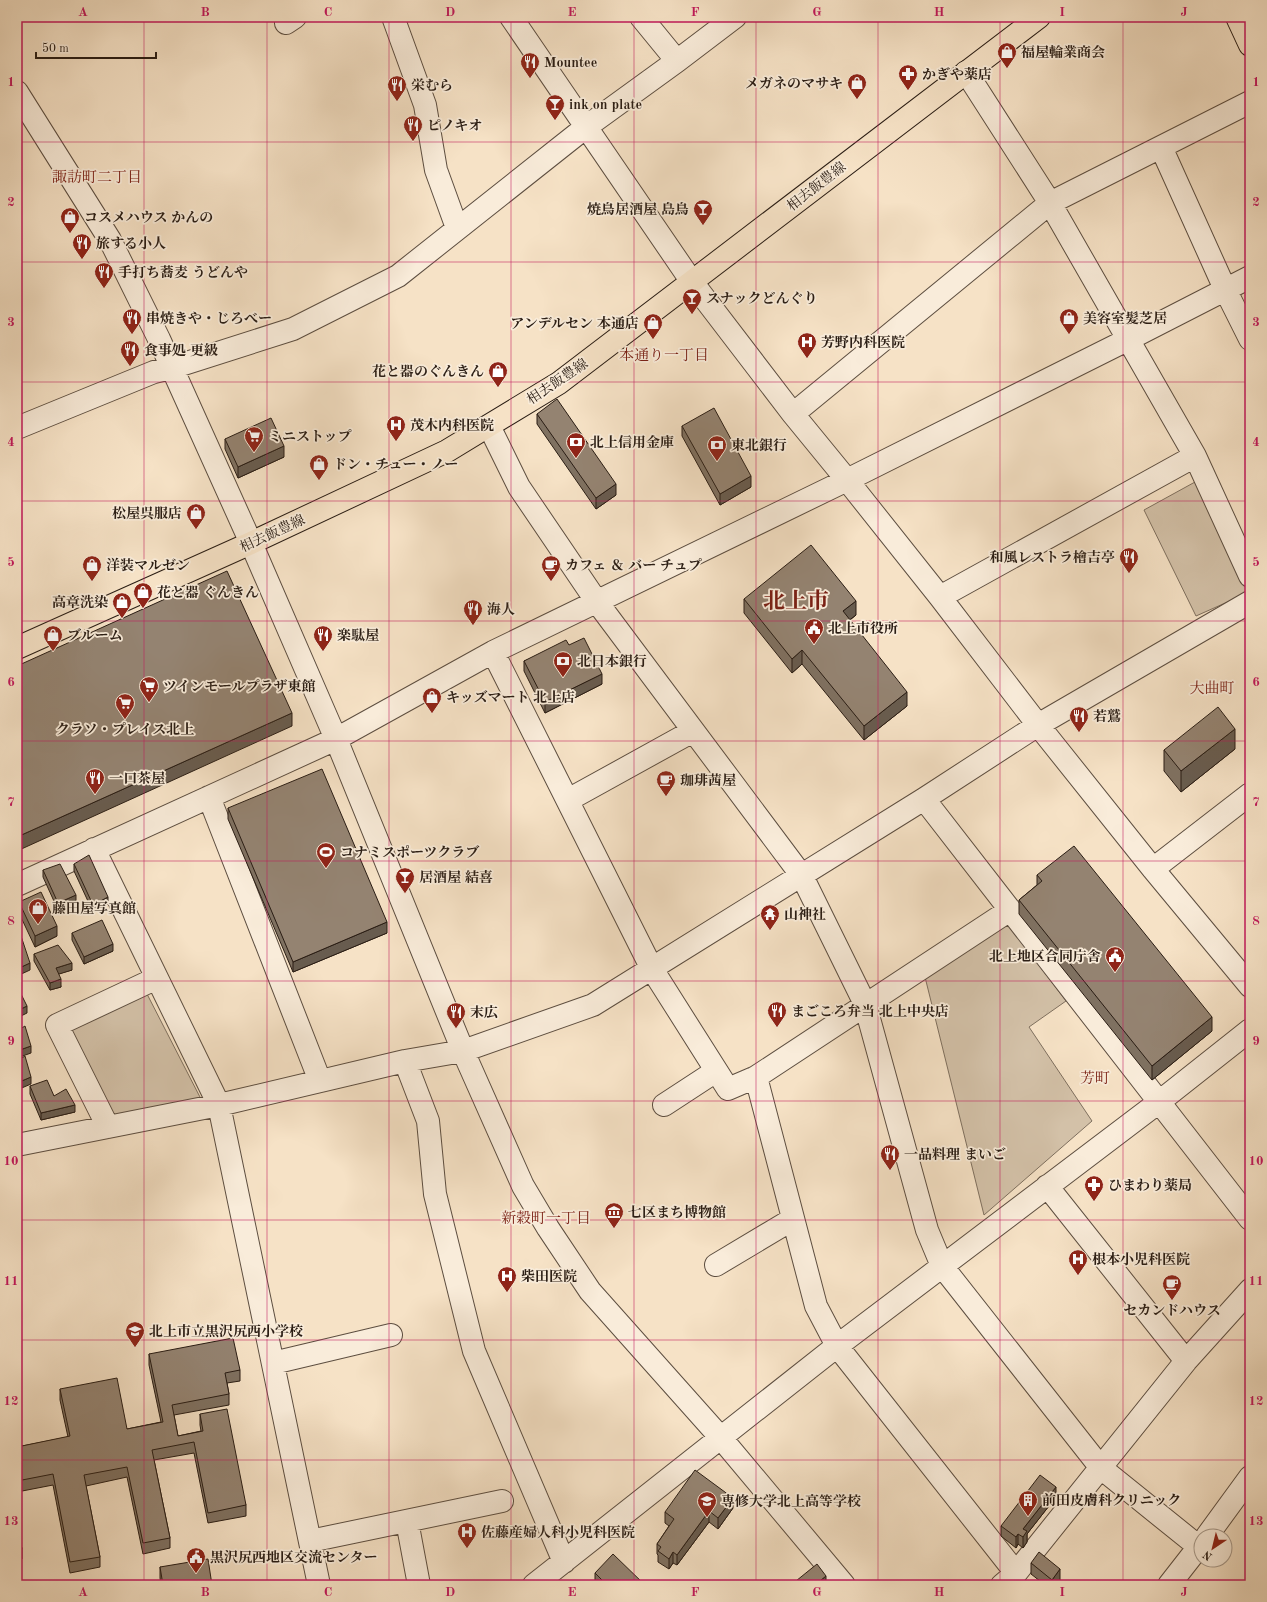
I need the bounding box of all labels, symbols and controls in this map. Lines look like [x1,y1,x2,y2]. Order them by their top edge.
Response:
text: A [78,6,88,19]
text: B [200,6,210,19]
text: C [324,6,332,19]
text: D [445,6,455,19]
text: E [568,6,577,19]
text: F [691,6,700,19]
text: G [812,6,822,19]
text: H [934,6,945,19]
text: I [1059,6,1065,19]
text: J [1180,6,1188,19]
scale bar [36,34,156,60]
shop icon: 福屋輪業商会 [996,41,1018,69]
text: 50 m [42,42,69,55]
place label: 福屋輪業商会 [1021,44,1105,60]
restaurant icon: Mountee [519,51,541,79]
place label: Mountee [544,56,597,70]
pharmacy icon: かぎや薬店 [897,63,919,91]
place label: かぎや薬店 [922,67,992,82]
shop icon: メガネのマサキ [846,72,868,100]
restaurant icon: 栄むら [386,74,408,102]
place label: メガネのマサキ [745,75,843,91]
text: 1 [7,76,15,89]
text: 1 [1252,76,1260,89]
place label: 栄むら [411,78,453,93]
bar icon: ink on plate [544,93,566,121]
place label: ink on plate [569,98,642,112]
restaurant icon: ピノキオ [402,114,424,142]
place label: ピノキオ [427,118,482,133]
street label: 相去飯豊線 [784,159,849,214]
district label: 諏訪町二丁目 [52,169,142,186]
text: 2 [7,196,15,209]
text: 2 [1252,196,1260,209]
bar icon: 焼鳥居酒屋 島鳥 [692,198,714,226]
place label: 焼鳥居酒屋 島鳥 [587,202,689,217]
shop icon: コスメハウス かんの [59,206,81,234]
place label: コスメハウス かんの [84,210,213,225]
restaurant icon: 旅する小人 [71,232,93,260]
place label: 旅する小人 [95,236,166,251]
restaurant icon: 手打ち蕎麦 うどんや [93,261,115,289]
place label: 手打ち蕎麦 うどんや [118,264,248,280]
bar icon: スナックどんぐり [681,287,703,315]
place label: スナックどんぐり [706,291,817,306]
restaurant icon: 串焼きや・じろべー [121,307,143,335]
shop icon: 美容室髪芝居 [1058,307,1080,335]
place label: 串焼きや・じろべー [146,311,272,326]
place label: 美容室髪芝居 [1083,311,1167,326]
shop icon: アンデルセン 本通店 [642,312,664,340]
text: 3 [7,316,15,329]
place label: アンデルセン 本通店 [510,316,639,331]
text: 3 [1252,316,1260,329]
hospital icon: 芳野内科医院 [796,331,818,359]
place label: 芳野内科医院 [821,335,905,350]
restaurant icon: 食事処 更級 [119,339,141,367]
place label: 食事処 更級 [144,343,218,358]
district label: 本通り一丁目 [619,347,709,364]
street label: 相去飯豊線 [524,356,590,407]
shop icon: 花と器のぐんきん [487,360,509,388]
place label: 花と器のぐんきん [372,364,484,379]
hospital icon: 茂木内科医院 [385,414,407,442]
place label: 茂木内科医院 [410,418,494,433]
supermarket icon: ミニストップ [243,425,265,453]
place label: ミニストップ [268,429,352,444]
bank icon: 北上信用金庫 [565,431,587,459]
bank icon: 東北銀行 [706,434,728,462]
place label: 北上信用金庫 [590,435,674,450]
text: 4 [7,436,15,449]
text: 4 [1252,436,1260,449]
place label: 東北銀行 [731,438,787,453]
shop icon: ドン・チュー・ノー [308,453,330,481]
place label: ドン・チュー・ノー [333,457,458,472]
shop icon: 松屋呉服店 [185,502,207,530]
place label: 松屋呉服店 [112,506,182,521]
street label: 相去飯豊線 [237,512,307,555]
restaurant icon: 和風レストラ檜吉亭 [1118,546,1140,574]
place label: 和風レストラ檜吉亭 [989,550,1115,565]
shop icon: 洋装マルゼン [81,554,103,582]
cafe icon: カフェ ＆ バー チュプ [540,554,562,582]
text: 5 [7,556,15,569]
text: 5 [1252,556,1260,569]
place label: 洋装マルゼン [106,557,190,573]
place label: カフェ ＆ バー チュプ [565,558,702,573]
shop icon: 花と器 ぐんきん [132,581,154,609]
place label: 花と器 ぐんきん [157,585,259,600]
district label: 北上市 [763,589,829,613]
shop icon: 高章洗染 [111,591,133,619]
place label: 高章洗染 [52,594,108,610]
restaurant icon: 海人 [462,598,484,626]
place label: 海人 [487,602,515,617]
public building icon: 北上市役所 [803,617,825,645]
place label: 北上市役所 [828,621,898,636]
shop icon: ブルーム [42,624,64,652]
restaurant icon: 楽駄屋 [312,624,334,652]
place label: ブルーム [67,628,122,643]
place label: 楽駄屋 [337,628,379,643]
bank icon: 北日本銀行 [552,650,574,678]
place label: 北日本銀行 [577,654,647,669]
supermarket icon: ツインモールプラザ東館 [138,675,160,703]
text: 6 [7,676,15,689]
text: 6 [1252,676,1260,689]
place label: ツインモールプラザ東館 [163,679,315,694]
district label: 大曲町 [1189,680,1235,697]
shop icon: キッズマート 北上店 [421,686,443,714]
place label: キッズマート 北上店 [446,690,575,705]
supermarket icon: クラソ・プレイス北上 [114,692,136,720]
restaurant icon: 若鷲 [1068,705,1090,733]
place label: 若鷲 [1093,708,1121,724]
place label: クラソ・プレイス北上 [56,722,194,737]
restaurant icon: 一口茶屋 [84,767,106,795]
cafe icon: 珈琲茜屋 [655,769,677,797]
place label: 一口茶屋 [109,771,165,786]
place label: 珈琲茜屋 [680,773,736,788]
text: 7 [7,796,15,809]
text: 7 [1252,796,1260,809]
sports icon: コナミスポーツクラブ [315,841,337,869]
place label: コナミスポーツクラブ [340,845,479,860]
bar icon: 居酒屋 結喜 [394,866,416,894]
place label: 居酒屋 結喜 [419,870,493,885]
shop icon: 藤田屋写真館 [27,897,49,925]
place label: 藤田屋写真館 [52,900,136,916]
temple icon: 山神社 [759,903,781,931]
place label: 山神社 [784,907,826,922]
text: 8 [7,915,15,928]
text: 8 [1252,915,1260,928]
public building icon: 北上地区合同庁舎 [1104,945,1126,973]
place label: 北上地区合同庁舎 [989,949,1101,964]
restaurant icon: まごころ弁当 北上中央店 [766,1000,788,1028]
restaurant icon: 末広 [445,1001,467,1029]
place label: まごころ弁当 北上中央店 [791,1004,949,1019]
place label: 末広 [470,1005,498,1020]
text: 9 [7,1035,15,1048]
text: 9 [1252,1035,1260,1048]
district label: 芳町 [1080,1070,1110,1087]
restaurant icon: 一品料理 まいご [879,1143,901,1171]
place label: 一品料理 まいご [904,1147,1006,1162]
text: 10 [3,1155,19,1168]
text: 10 [1248,1155,1264,1168]
pharmacy icon: ひまわり薬局 [1083,1174,1105,1202]
place label: ひまわり薬局 [1108,1178,1192,1193]
museum icon: 七区まち博物館 [603,1201,625,1229]
place label: 七区まち博物館 [628,1204,726,1220]
district label: 新穀町一丁目 [501,1210,591,1227]
hospital icon: 根本小児科医院 [1067,1248,1089,1276]
place label: 根本小児科医院 [1092,1252,1190,1267]
hospital icon: 柴田医院 [496,1265,518,1293]
place label: 柴田医院 [521,1268,577,1284]
cafe icon: セカンドハウス [1161,1273,1183,1301]
text: 11 [3,1275,19,1288]
text: 11 [1248,1275,1264,1288]
place label: セカンドハウス [1123,1303,1221,1318]
school or university icon: 北上市立黒沢尻西小学校 [124,1320,146,1348]
place label: 北上市立黒沢尻西小学校 [149,1323,303,1339]
text: 12 [3,1395,19,1408]
text: 12 [1248,1395,1264,1408]
building icon: 前田皮膚科クリニック [1017,1489,1039,1517]
school or university icon: 専修大学北上高等学校 [696,1490,718,1518]
place label: 前田皮膚科クリニック [1042,1492,1181,1508]
place label: 専修大学北上高等学校 [721,1494,861,1509]
text: 13 [3,1515,19,1528]
text: 13 [1248,1515,1264,1528]
hospital icon: 佐藤産婦人科小児科医院 [456,1521,478,1549]
place label: 佐藤産婦人科小児科医院 [481,1525,635,1540]
north arrow [1193,1528,1233,1568]
public building icon: 黒沢尻西地区交流センター [185,1546,207,1574]
text: N [1201,1548,1215,1562]
place label: 黒沢尻西地区交流センター [210,1549,377,1565]
text: A [78,1586,88,1599]
text: B [200,1586,210,1599]
text: C [324,1586,332,1599]
text: D [445,1586,455,1599]
text: E [568,1586,577,1599]
text: F [691,1586,700,1599]
text: G [812,1586,822,1599]
text: H [934,1586,945,1599]
text: I [1059,1586,1065,1599]
text: J [1180,1586,1188,1599]

